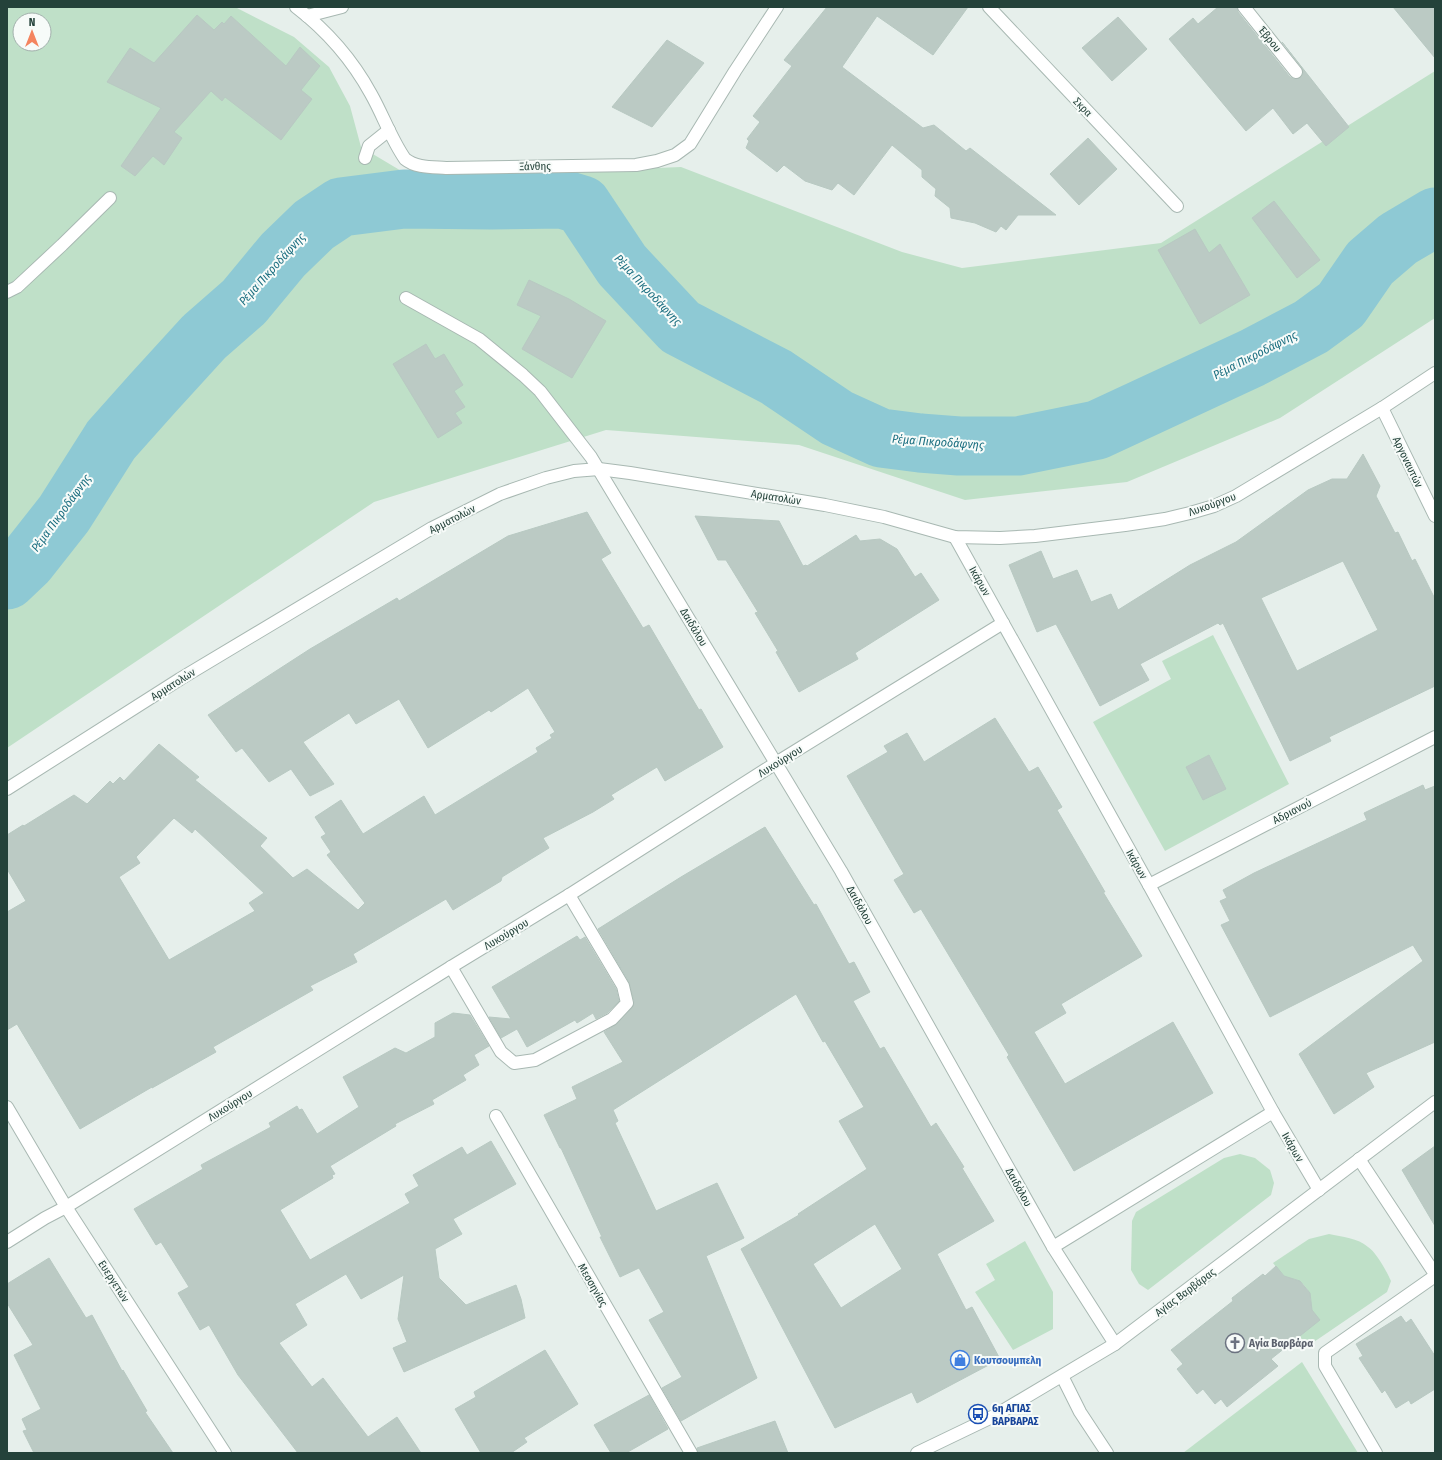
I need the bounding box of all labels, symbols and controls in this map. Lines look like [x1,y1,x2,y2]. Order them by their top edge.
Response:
north arrow [12,12,52,52]
text: N [29,16,35,29]
street label: Έβρου [1255,24,1284,55]
street label: Σκρα [1070,95,1095,120]
street label: Ξάνθης [519,160,551,173]
water label: Ρέμα Πικροδάφνης [236,229,309,308]
water label: Ρέμα Πικροδάφνης [611,252,685,329]
water label: Ρέμα Πικροδάφνης [1211,327,1300,382]
water label: Ρέμα Πικροδάφνης [892,432,985,452]
street label: Αργοναυτών [1390,435,1425,490]
water label: Ρέμα Πικροδάφνης [28,471,94,554]
street label: Αρματολών [750,487,802,508]
street label: Λυκούργου [1186,490,1238,519]
street label: Αρματολών [427,502,478,537]
street label: Ικάρων [966,564,993,599]
street label: Δαιδάλου [677,606,710,649]
street label: Αρματολών [149,666,198,703]
street label: Λυκούργου [756,743,805,780]
street label: Αδριανού [1270,796,1314,827]
street label: Ικάρων [1123,847,1150,882]
street label: Δαιδάλου [844,884,876,927]
street label: Λυκούργου [482,916,531,953]
street label: Λυκούργου [206,1087,255,1124]
street label: Ικάρων [1279,1130,1306,1165]
street label: Δαιδάλου [1003,1166,1035,1209]
street label: Ευεργετών [95,1258,132,1305]
street label: Μεσσηνίας [575,1261,610,1309]
street label: Αγίας Βαρβάρας [1153,1265,1218,1319]
church icon: Αγία Βαρβάρα [1224,1332,1246,1354]
place label: Αγία Βαρβάρα [1248,1337,1313,1350]
shop icon: Κουτσουμπελη [949,1349,971,1371]
place label: Κουτσουμπελη [974,1354,1042,1367]
place label: 6η ΑΓΙΑΣ ΒΑΡΒΑΡΑΣ [992,1402,1038,1428]
bus stop icon: 6η ΑΓΙΑΣ ΒΑΡΒΑΡΑΣ [967,1403,989,1425]

